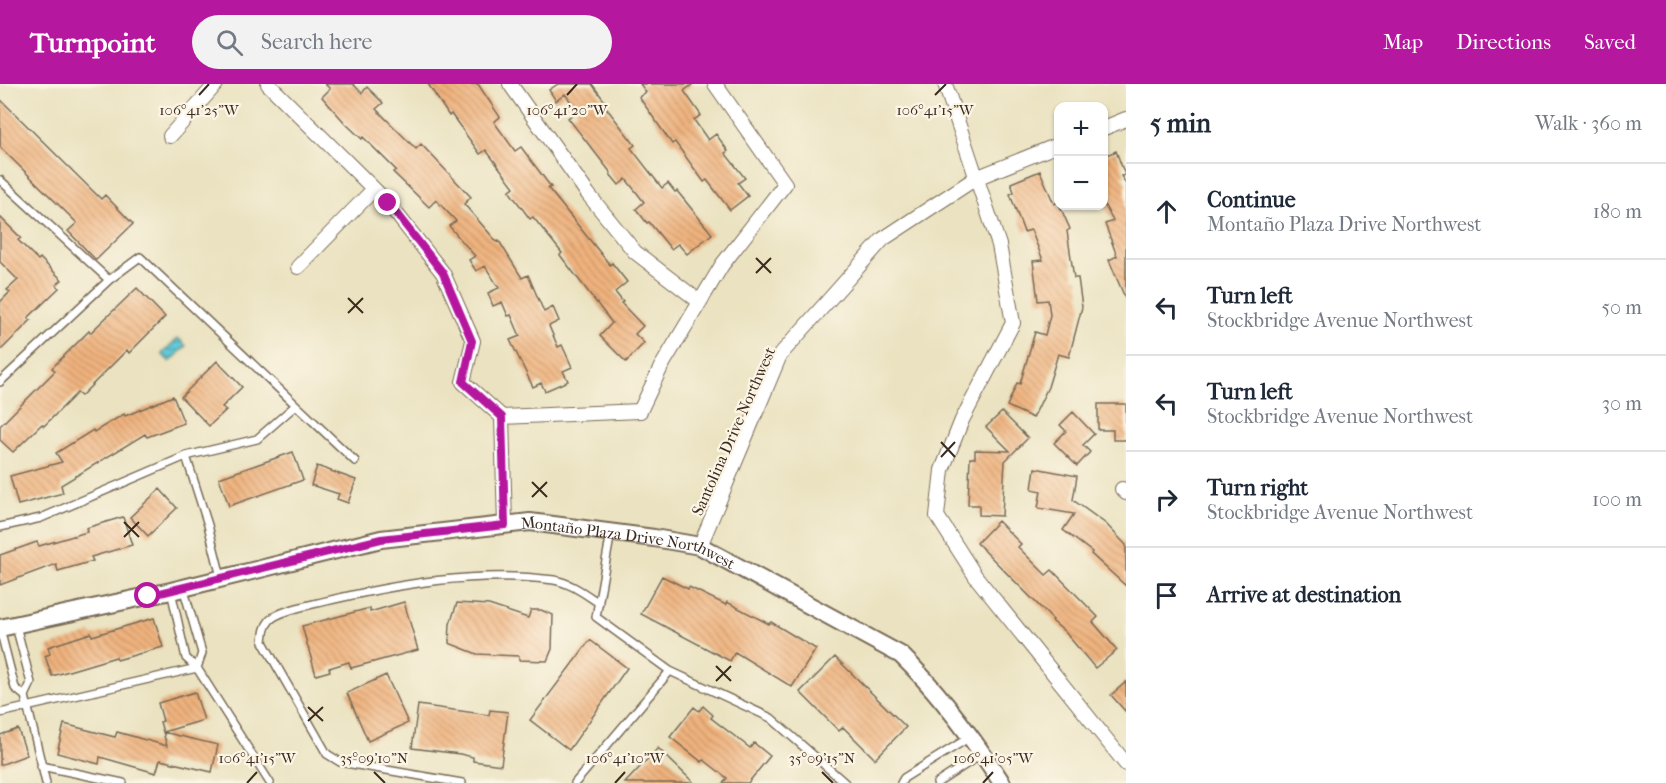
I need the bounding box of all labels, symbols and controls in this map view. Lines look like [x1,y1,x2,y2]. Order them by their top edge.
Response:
search box [192,15,612,69]
text: Turnpoint [30,26,156,59]
icon: search [213,26,246,59]
text: Search here [261,29,372,55]
text: Map [1383,30,1423,54]
text: Directions [1456,30,1551,54]
text: Saved [1584,30,1636,54]
text: 106°41'25"W [159,101,240,119]
text: 106°41'20"W [526,101,609,119]
text: 106°41'15"W [897,101,975,119]
map controls [1054,102,1108,210]
button: + [1054,102,1108,156]
text: 5 min [1150,108,1211,139]
text: Walk · 360 m [1535,112,1642,135]
button: − [1054,156,1108,210]
text: Continue [1207,187,1296,213]
route end [374,189,400,215]
icon: ahead [1150,195,1183,228]
text: 180 m [1593,200,1642,223]
text: Montaño Plaza Drive Northwest [1207,213,1482,236]
text: Turn left [1207,283,1293,309]
icon: left [1150,291,1183,324]
text: 50 m [1601,296,1642,319]
text: Stockbridge Avenue Northwest [1207,309,1473,332]
street label: Santolina Drive Northwest [688,344,779,518]
text: Turn left [1207,379,1293,405]
icon: left [1150,387,1183,420]
text: 30 m [1602,392,1642,415]
text: Stockbridge Avenue Northwest [1207,405,1473,428]
text: Turn right [1207,475,1308,501]
icon: right [1150,483,1183,516]
text: 100 m [1592,488,1642,511]
text: Stockbridge Avenue Northwest [1207,501,1473,524]
street label: Montaño Plaza Drive Northwest [520,512,739,573]
icon: arrive [1150,579,1183,612]
route start [134,582,160,608]
text: Arrive at destination [1207,582,1401,608]
text: 106°41'15"W [219,749,297,767]
text: 35°09'10"N [340,749,409,767]
text: 106°41'10"W [586,749,666,767]
text: 35°09'15"N [789,749,856,767]
text: 106°41'05"W [953,749,1034,767]

